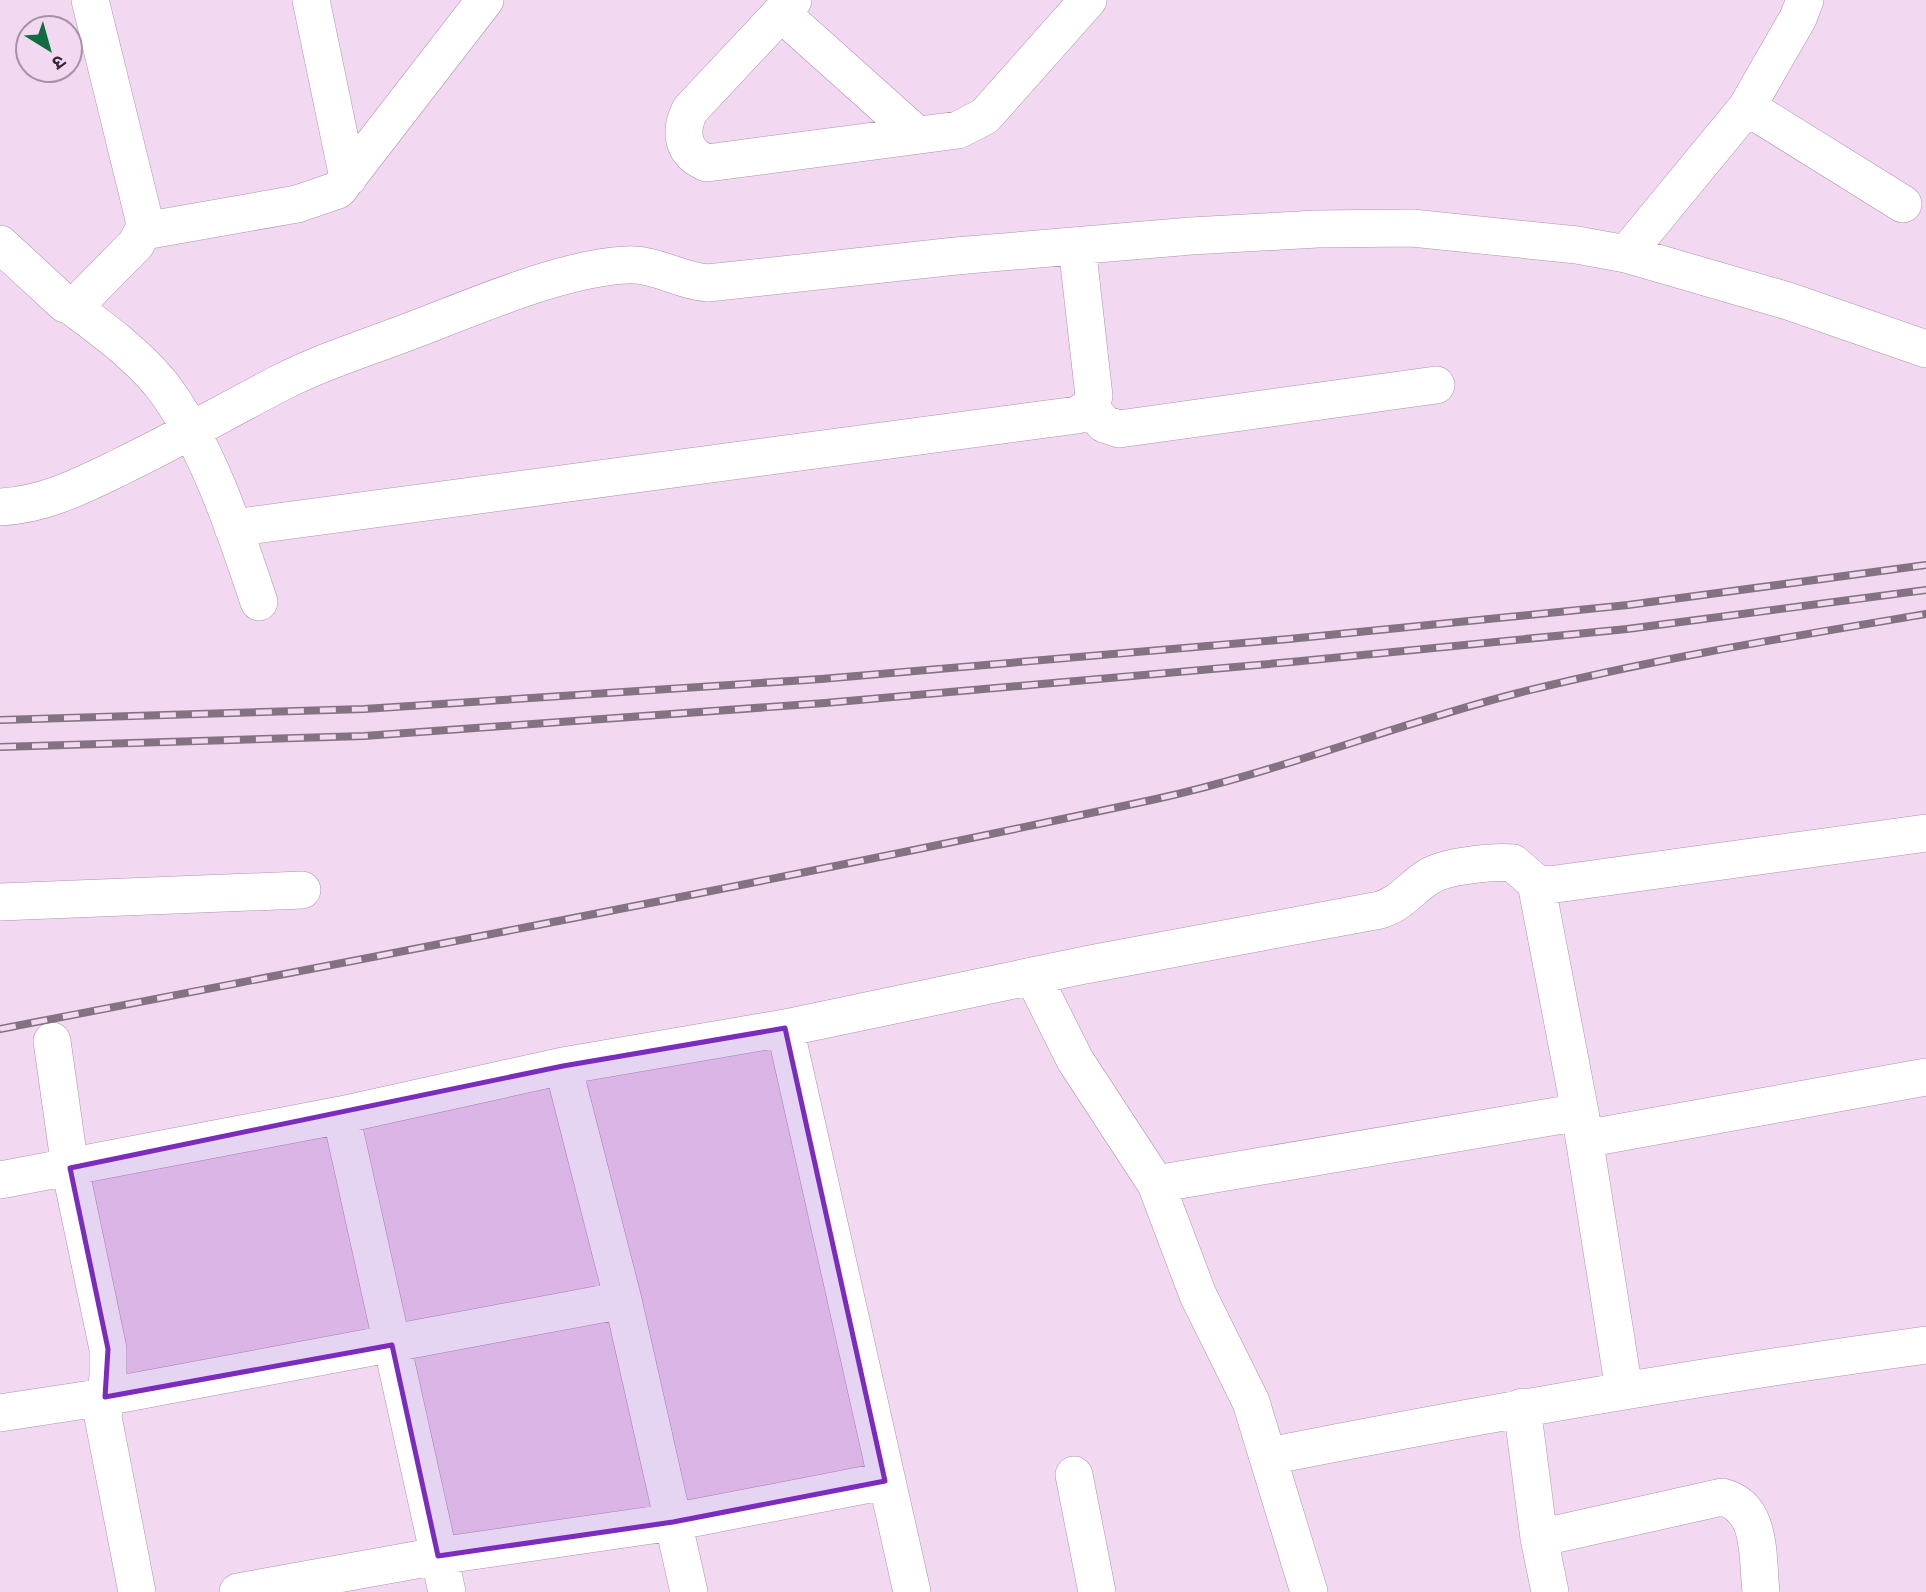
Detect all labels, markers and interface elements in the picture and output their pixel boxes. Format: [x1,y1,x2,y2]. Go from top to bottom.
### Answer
north arrow [14,14,84,84]
text: उ [46,48,73,78]

